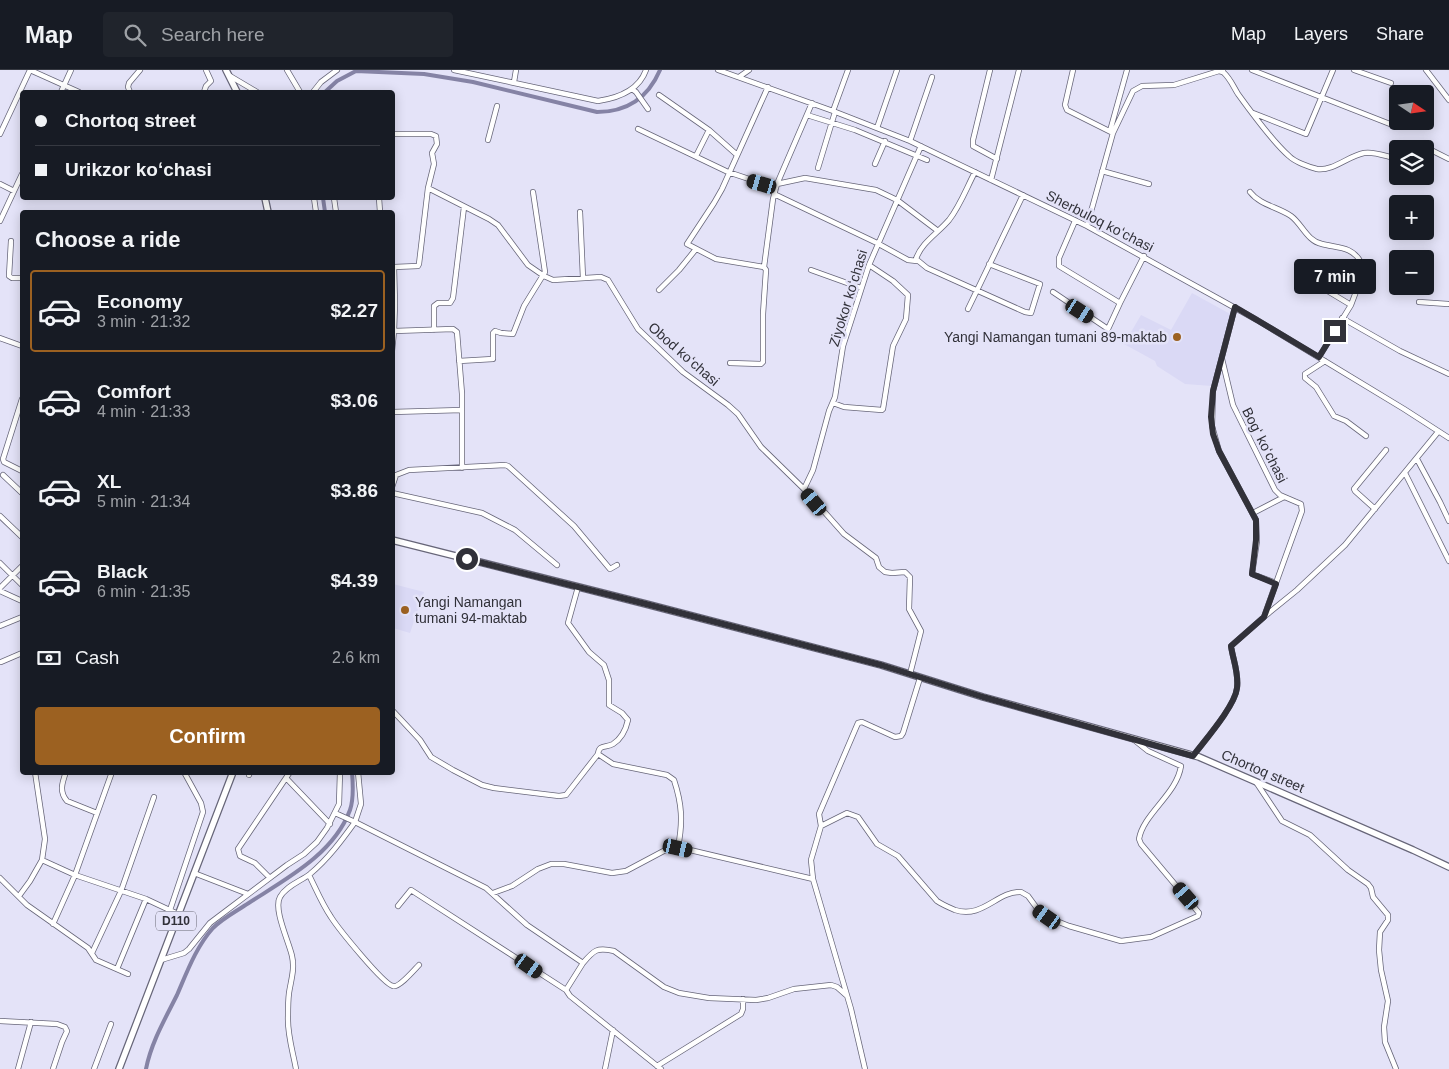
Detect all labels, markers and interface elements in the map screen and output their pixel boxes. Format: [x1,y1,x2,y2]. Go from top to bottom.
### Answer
search box [103,12,453,57]
text: Map [25,21,73,48]
icon: search [121,21,149,49]
text: Search here [161,24,265,45]
text: Map [1231,24,1266,44]
text: Layers [1294,24,1348,44]
text: Share [1376,24,1424,44]
north arrow [1389,85,1434,130]
map controls [1389,85,1434,295]
text: Chortoq street [65,110,196,131]
button: layers [1389,140,1434,185]
text: Urikzor koʻchasi [65,159,212,180]
car [745,173,778,195]
street label: Sherbuloq koʻchasi [1044,187,1156,255]
button: + [1389,195,1434,240]
text: Choose a ride [35,227,180,252]
street label: Ziyokor koʻchasi [826,248,870,348]
button: − [1389,250,1434,295]
callout: 7 min [1294,258,1376,294]
text: 7 min [1314,268,1356,285]
icon: car [37,289,82,334]
text: Economy [97,291,183,312]
car [1063,297,1096,325]
text: $2.27 [330,300,378,321]
text: 3 min · 21:32 [97,313,190,330]
street label: Obod koʻchasi [645,319,723,389]
route end [1324,320,1346,342]
place label: Yangi Namangan tumani 89-maktab [944,329,1167,345]
marker: Yangi Namangan tumani 89-maktab [1171,331,1183,343]
icon: car [37,379,82,424]
text: Comfort [97,381,171,402]
text: $3.06 [330,390,378,411]
text: 4 min · 21:33 [97,403,190,420]
street label: Bogʻ koʻchasi [1239,405,1291,485]
icon: car [37,469,82,514]
text: XL [97,471,121,492]
text: $3.86 [330,480,378,501]
car [798,486,829,518]
text: 5 min · 21:34 [97,493,190,510]
route start [456,548,478,570]
icon: car [37,559,82,604]
text: Black [97,561,148,582]
text: $4.39 [330,570,378,591]
text: 6 min · 21:35 [97,583,190,600]
place label: Yangi Namangan tumani 94-maktab [415,594,527,626]
marker: Yangi Namangan tumani 94-maktab [399,604,411,616]
icon: cash [35,644,63,672]
text: Cash [75,647,119,668]
text: 2.6 km [332,649,380,666]
button: Confirm [35,707,380,765]
street label: Chortoq street [1219,746,1307,796]
car [661,837,694,859]
car [1170,880,1201,912]
car [1030,902,1063,932]
road number: D110 [156,911,196,930]
car [512,951,545,981]

